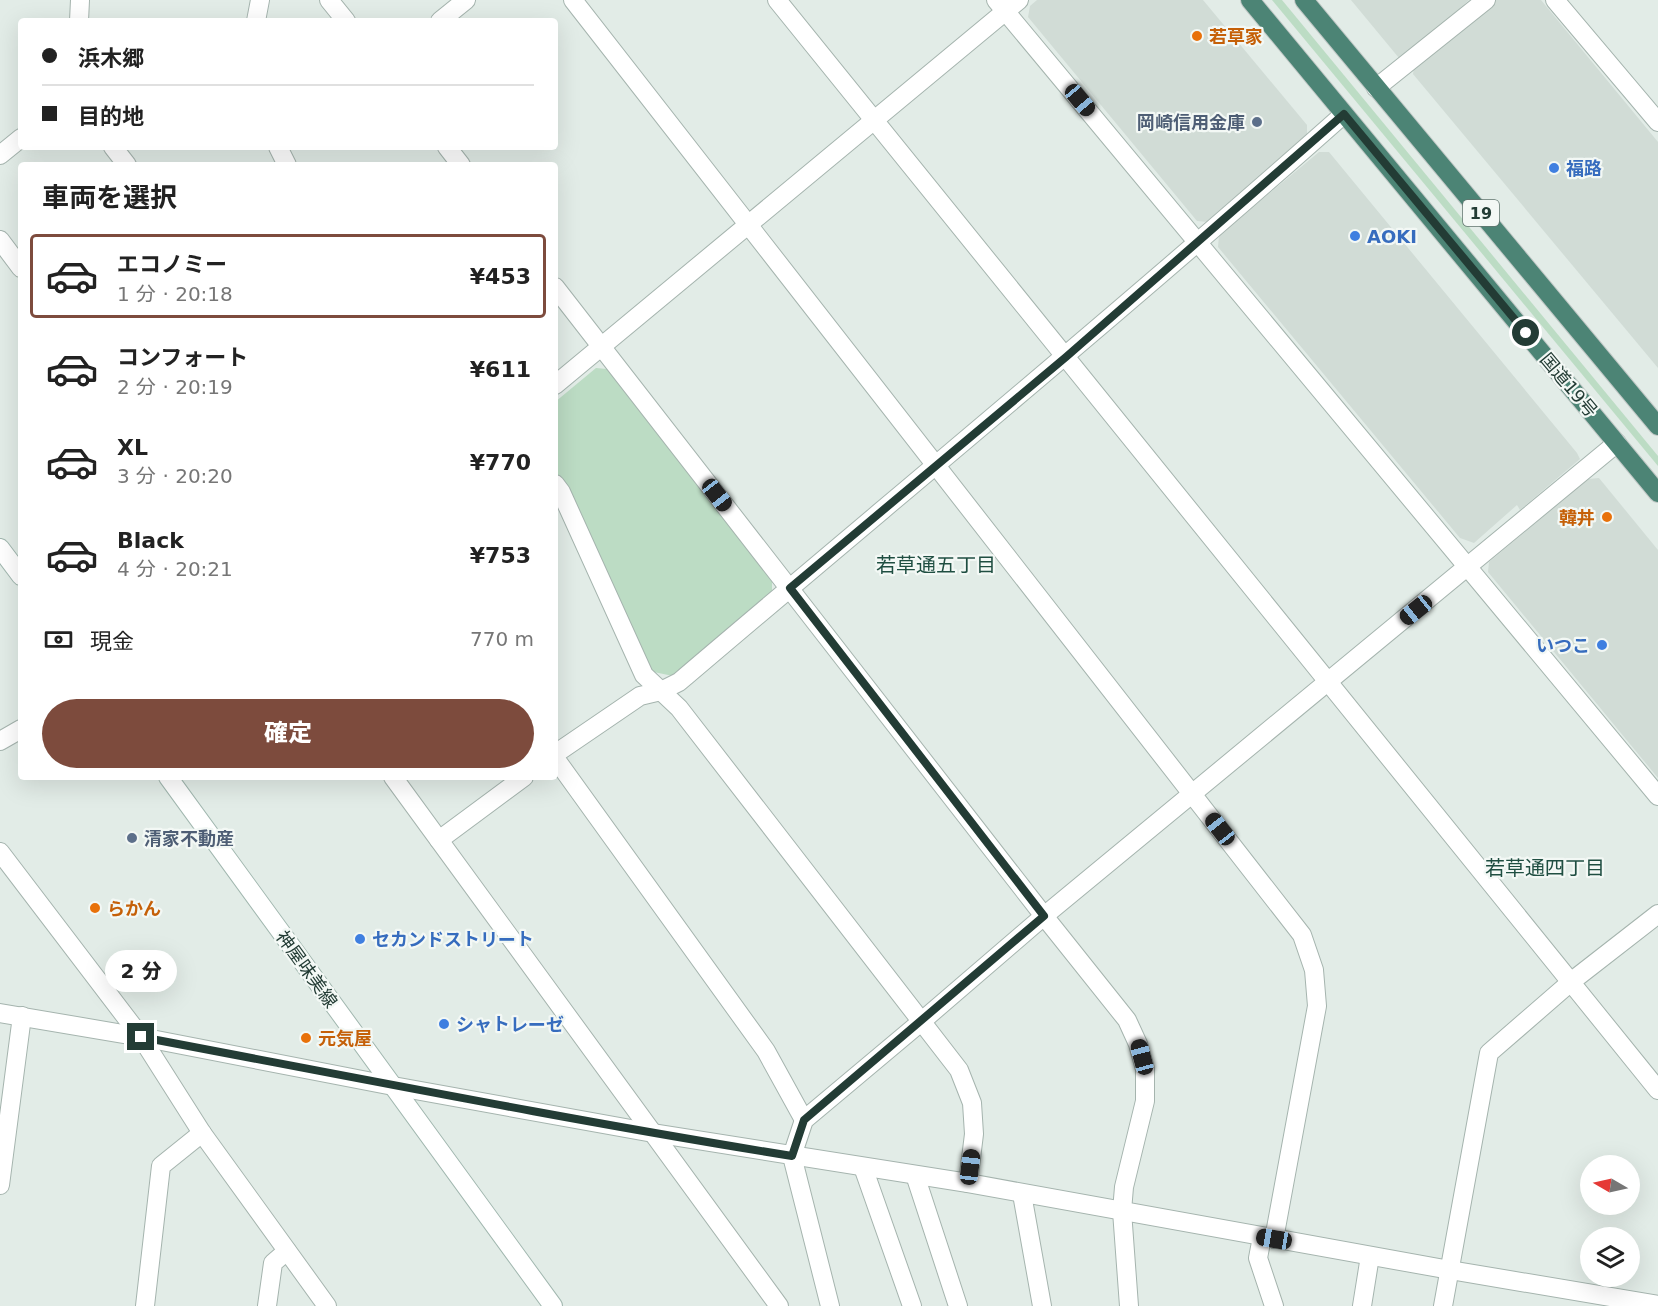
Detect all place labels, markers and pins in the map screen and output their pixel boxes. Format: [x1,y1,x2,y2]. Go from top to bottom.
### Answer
place label: 若草家 [1209,26,1263,47]
marker: 若草家 [1190,29,1204,43]
place label: 岡崎信用金庫 [1137,112,1245,133]
marker: 岡崎信用金庫 [1250,115,1264,129]
place label: 福路 [1566,158,1602,179]
marker: 福路 [1547,161,1561,175]
place label: AOKI [1367,226,1417,247]
marker: AOKI [1348,229,1362,243]
place label: 韓丼 [1559,507,1595,528]
marker: 韓丼 [1600,510,1614,524]
place label: いつこ [1536,635,1590,656]
marker: いつこ [1595,638,1609,652]
place label: 清家不動産 [144,828,234,849]
marker: 清家不動産 [125,831,139,845]
place label: らかん [107,898,161,919]
marker: らかん [88,901,102,915]
place label: セカンドストリート [372,929,534,950]
marker: セカンドストリート [353,932,367,946]
place label: シャトレーゼ [456,1014,564,1035]
marker: シャトレーゼ [437,1017,451,1031]
place label: 元気屋 [318,1028,372,1049]
marker: 元気屋 [299,1031,313,1045]

